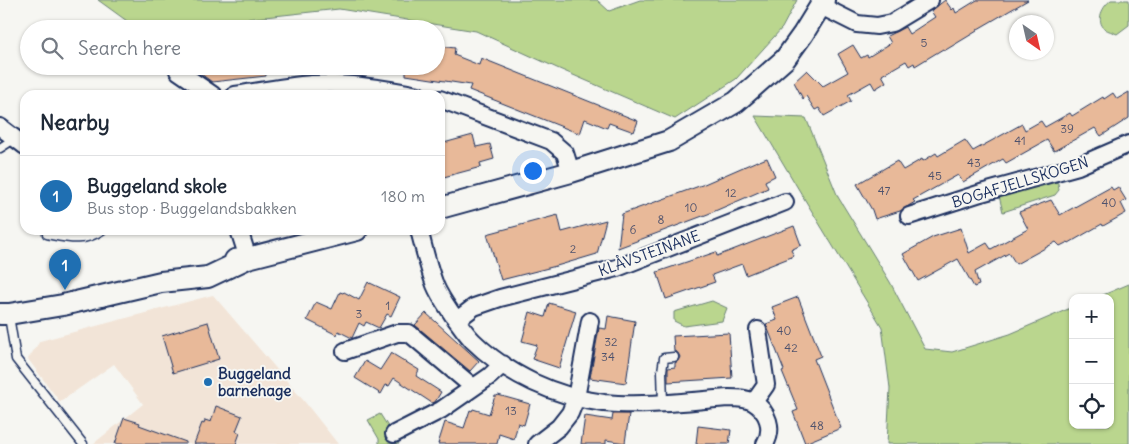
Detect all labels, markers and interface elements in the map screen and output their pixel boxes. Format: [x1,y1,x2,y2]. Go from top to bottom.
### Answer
north arrow [1009,15,1054,60]
search box [20,20,445,75]
icon: search [38,34,66,62]
house number: 5 [921,35,928,50]
text: Search here [78,36,181,60]
text: Nearby [40,109,110,136]
house number: 39 [1060,121,1074,136]
house number: 41 [1014,133,1026,148]
street label: BOGAFJELLSKOGEN [949,152,1091,212]
house number: 43 [967,155,981,170]
your location [520,158,546,184]
house number: 45 [928,168,942,183]
text: Buggeland skole [87,174,227,198]
house number: 47 [878,183,890,198]
house number: 12 [725,185,737,200]
text: 1 [53,186,59,206]
text: 180 m [381,186,425,206]
house number: 40 [1102,195,1117,210]
text: Bus stop · Buggelandsbakken [87,198,297,218]
house number: 10 [685,200,697,215]
house number: 8 [658,212,665,227]
house number: 6 [630,222,637,237]
street label: KLÅVSTEINANE [595,225,703,280]
house number: 2 [570,241,577,256]
pin: 1 [49,249,81,290]
map controls [1069,294,1114,429]
button: + [1069,294,1114,339]
house number: 1 [386,298,390,313]
house number: 3 [356,306,363,321]
house number: 40 [777,323,792,338]
house number: 32 [604,334,618,349]
button: − [1069,339,1114,384]
house number: 42 [784,340,798,355]
house number: 34 [601,349,615,364]
place label: Buggeland barnehage [218,364,291,401]
marker: Buggeland barnehage [202,376,214,388]
button: locate [1069,384,1114,429]
house number: 13 [505,403,517,418]
house number: 48 [810,418,824,433]

